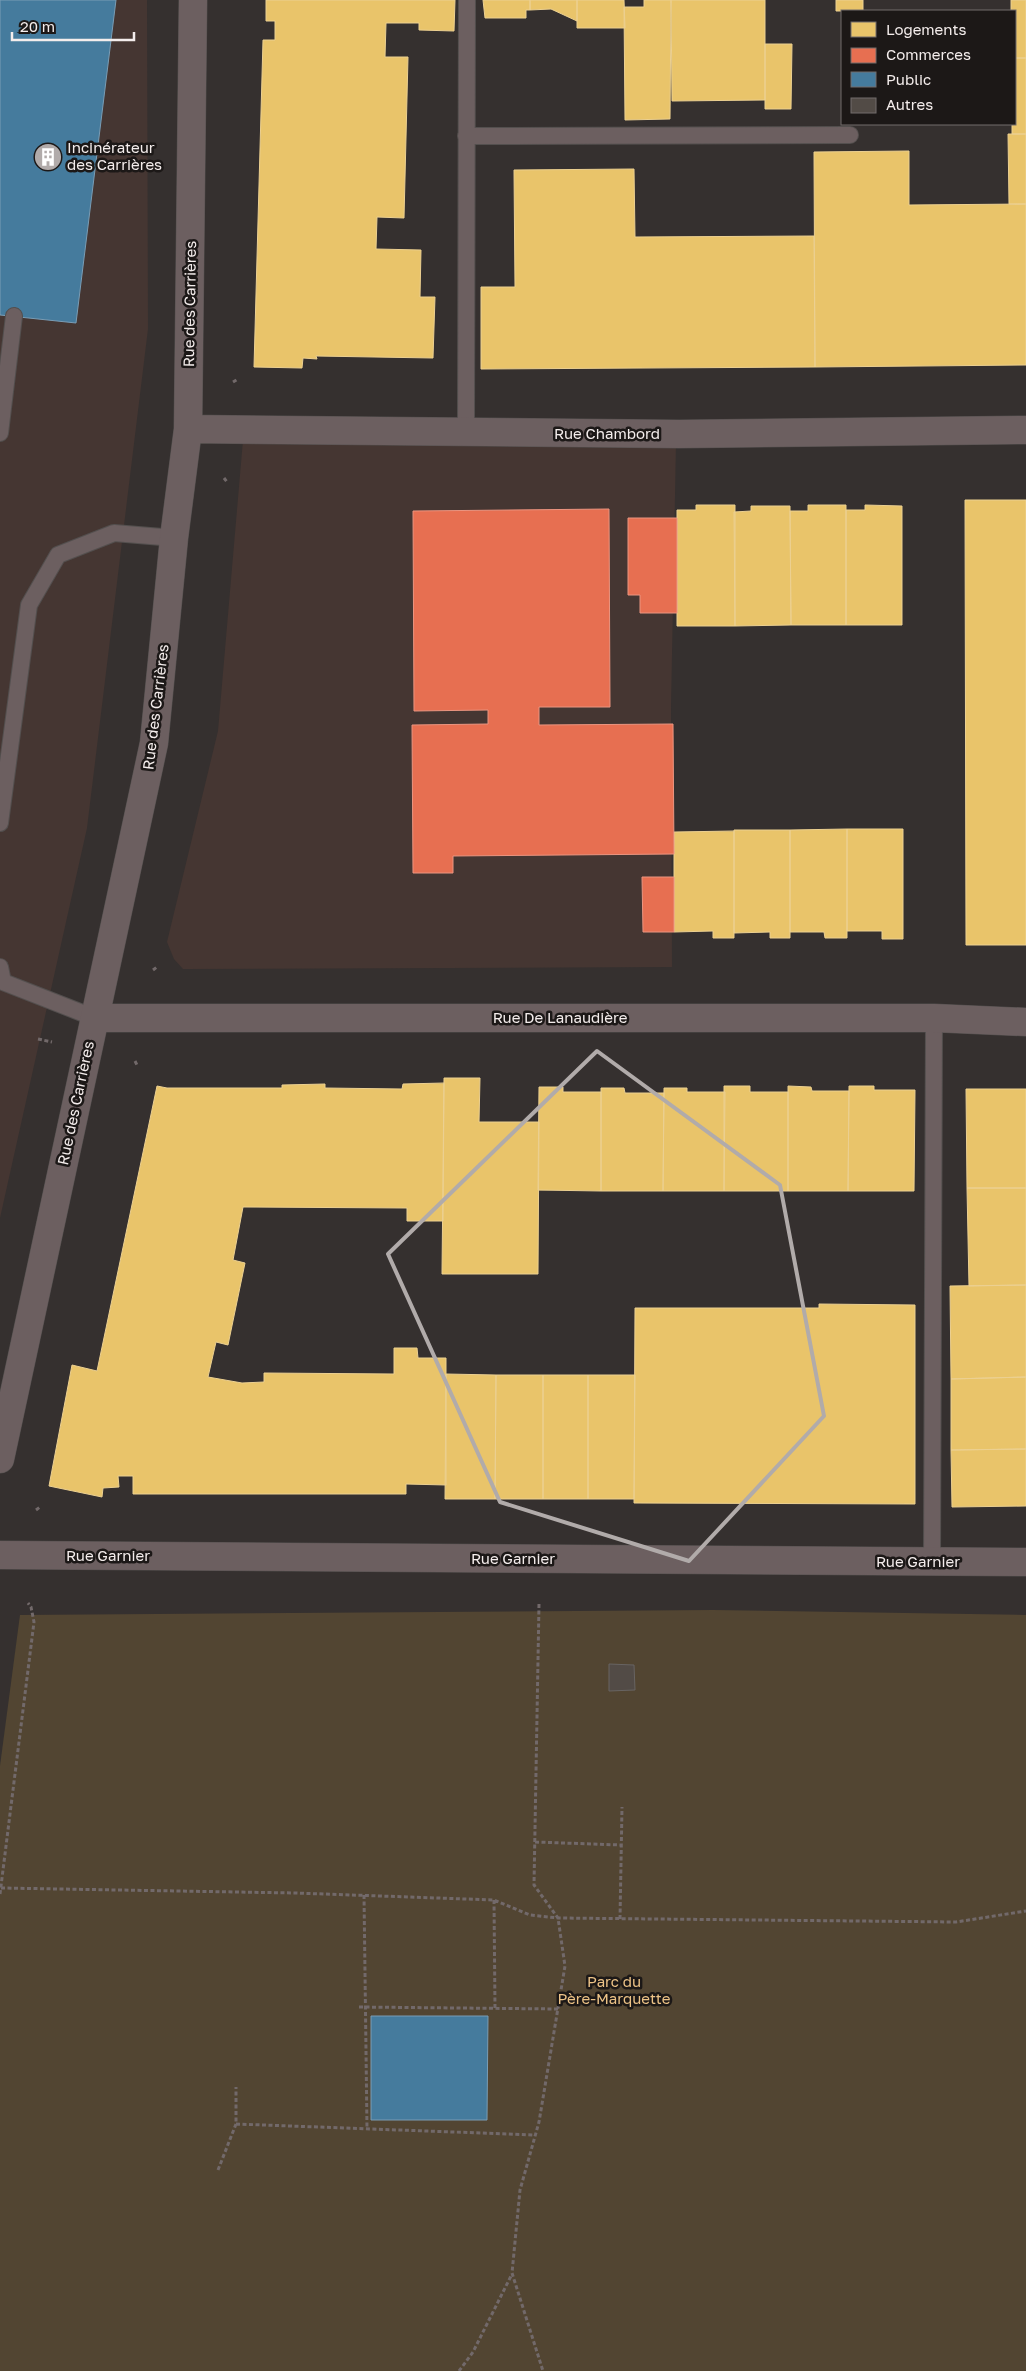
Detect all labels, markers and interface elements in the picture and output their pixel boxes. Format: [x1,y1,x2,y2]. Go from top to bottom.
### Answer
scale bar [12,10,135,42]
legend [841,10,1016,125]
text: 20 m [20,17,55,35]
text: Logements [886,20,966,38]
text: Commerces [886,45,971,63]
text: Public [886,70,931,88]
text: Autres [886,95,933,113]
place label: Incinérateur des Carrières [67,138,162,173]
building icon: Incinérateur des Carrières [33,142,63,172]
street label: Rue des Carrières [179,241,199,367]
street label: Rue Chambord [554,424,660,442]
street label: Rue des Carrières [138,643,172,771]
street label: Rue De Lanaudière [493,1008,628,1026]
street label: Rue des Carrières [53,1039,97,1167]
street label: Rue Garnier [66,1546,150,1564]
street label: Rue Garnier [471,1549,555,1567]
street label: Rue Garnier [876,1552,960,1570]
park label: Parc du Père-Marquette [557,1972,671,2007]

